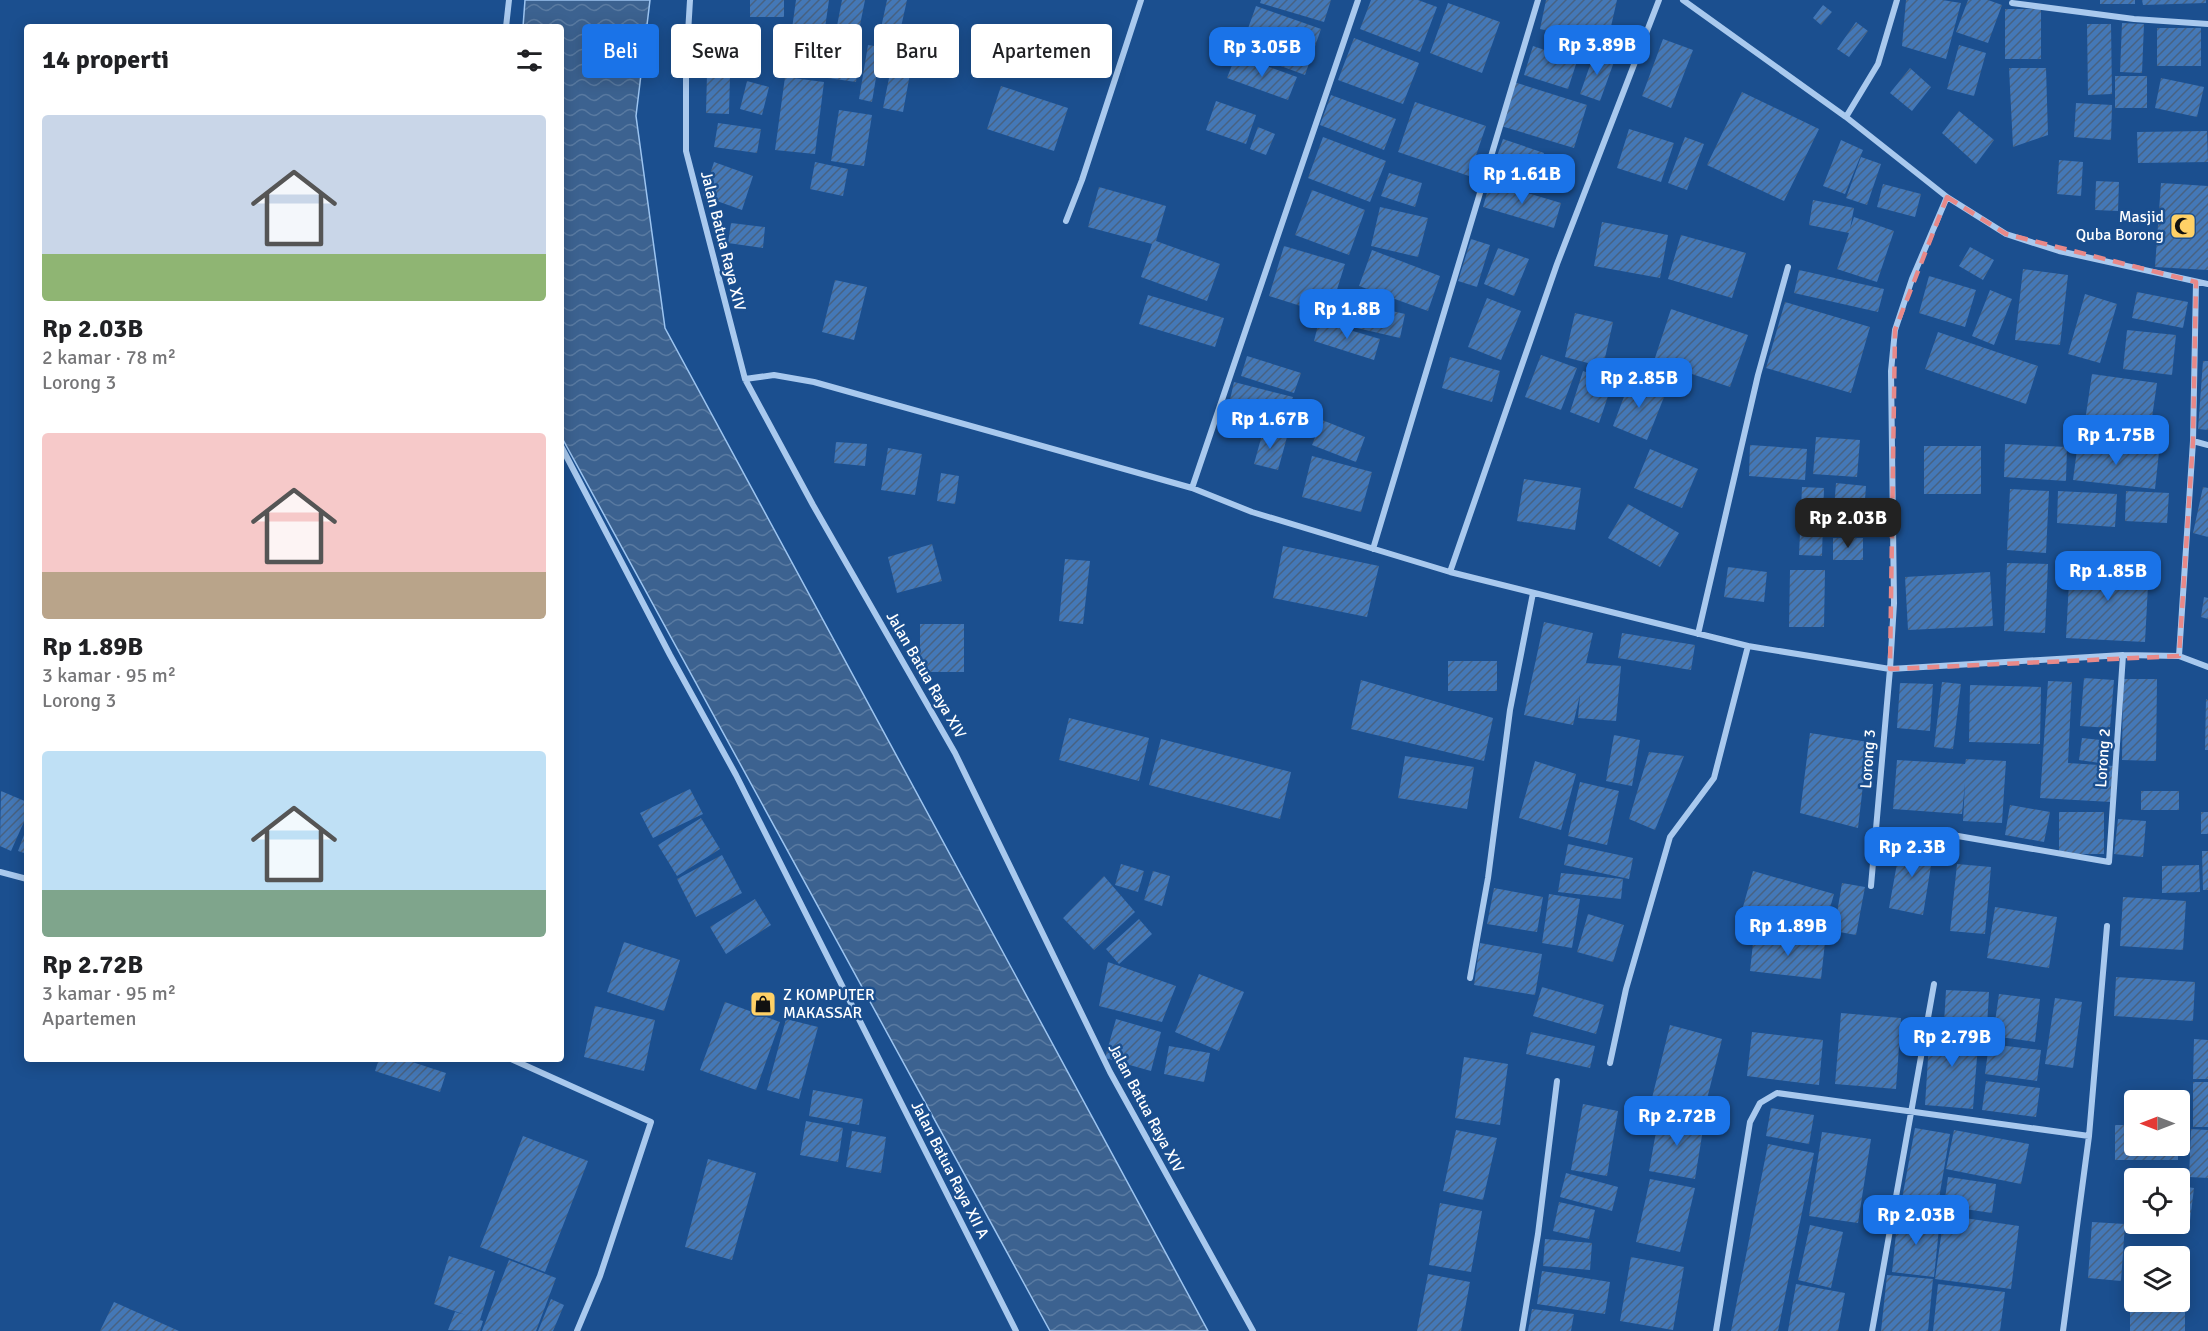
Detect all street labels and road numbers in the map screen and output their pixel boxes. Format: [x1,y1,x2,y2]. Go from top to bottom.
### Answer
street label: Jalan Batua Raya XIV [696,169,750,313]
street label: Jalan Batua Raya XIV [882,608,970,742]
street label: Lorong 2 [2091,728,2115,788]
street label: Lorong 3 [1856,729,1880,789]
street label: Jalan Batua Raya XIV [1104,1040,1188,1176]
street label: Jalan Batua Raya XII A [907,1098,994,1242]

